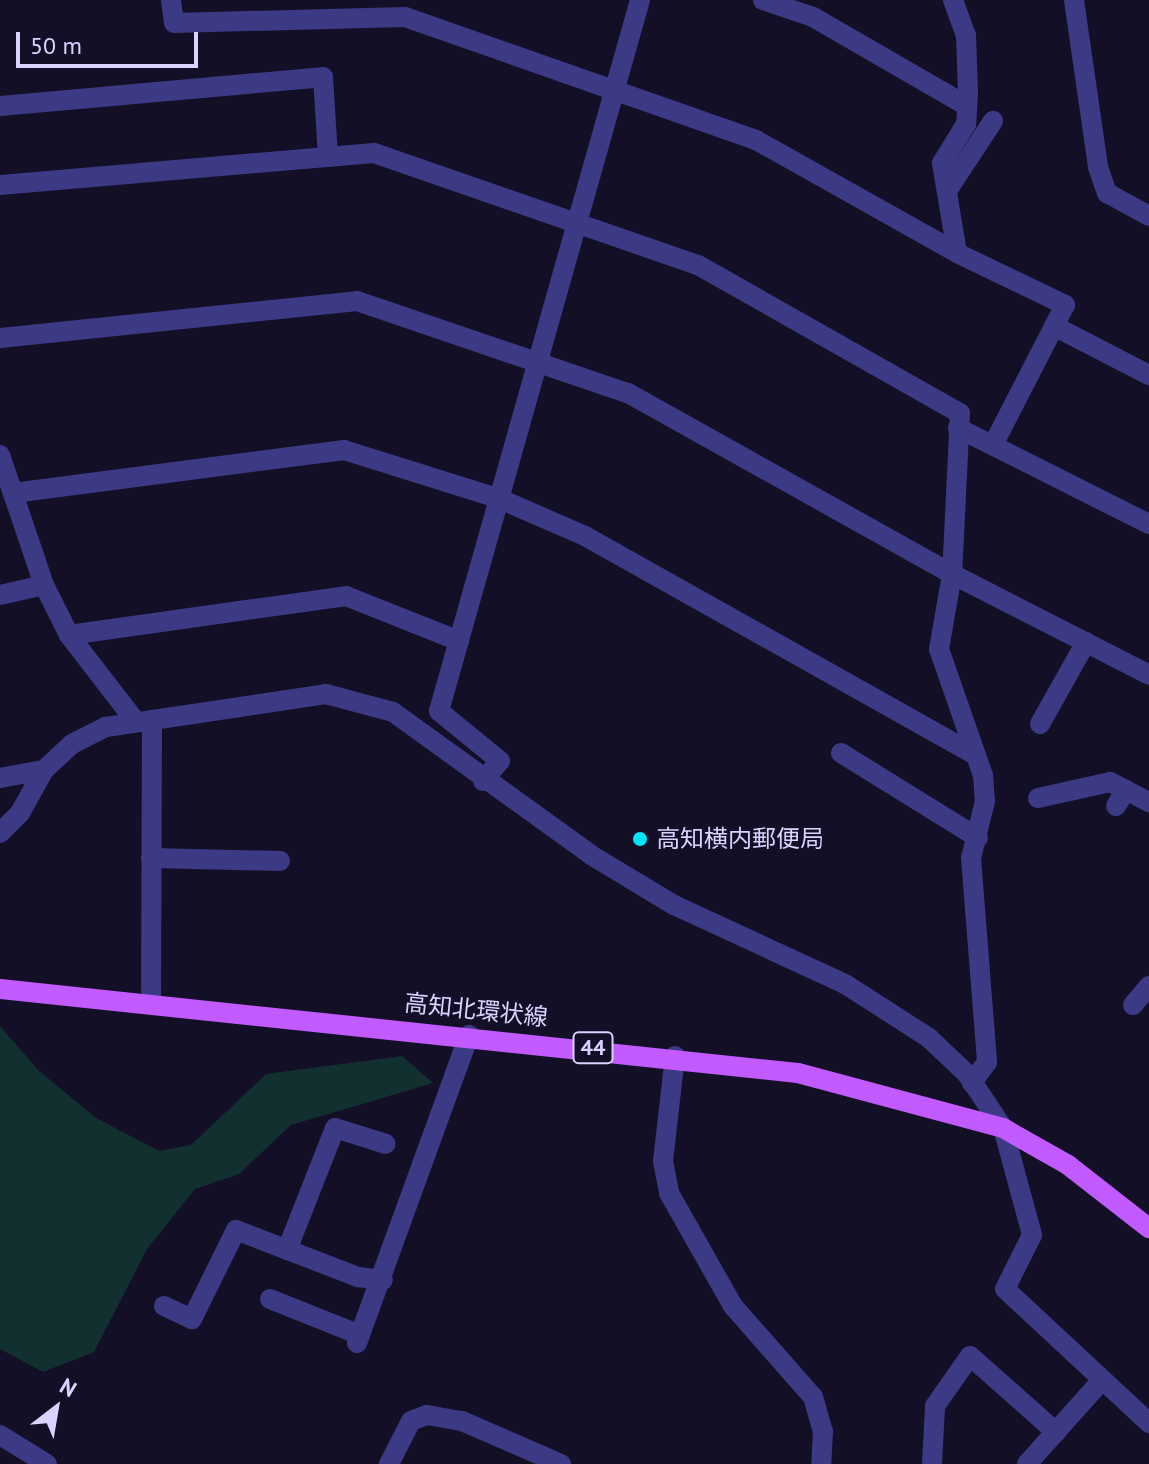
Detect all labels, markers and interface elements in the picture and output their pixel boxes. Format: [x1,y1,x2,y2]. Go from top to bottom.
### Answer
scale bar [20,16,202,66]
text: 50 m [30,30,82,61]
place label: 高知横内郵便局 [656,825,824,853]
marker: 高知横内郵便局 [631,830,649,848]
street label: 高知北環状線 [403,988,549,1032]
road number: 44 [571,1030,615,1066]
north arrow [16,1368,96,1448]
text: N [55,1372,82,1403]

